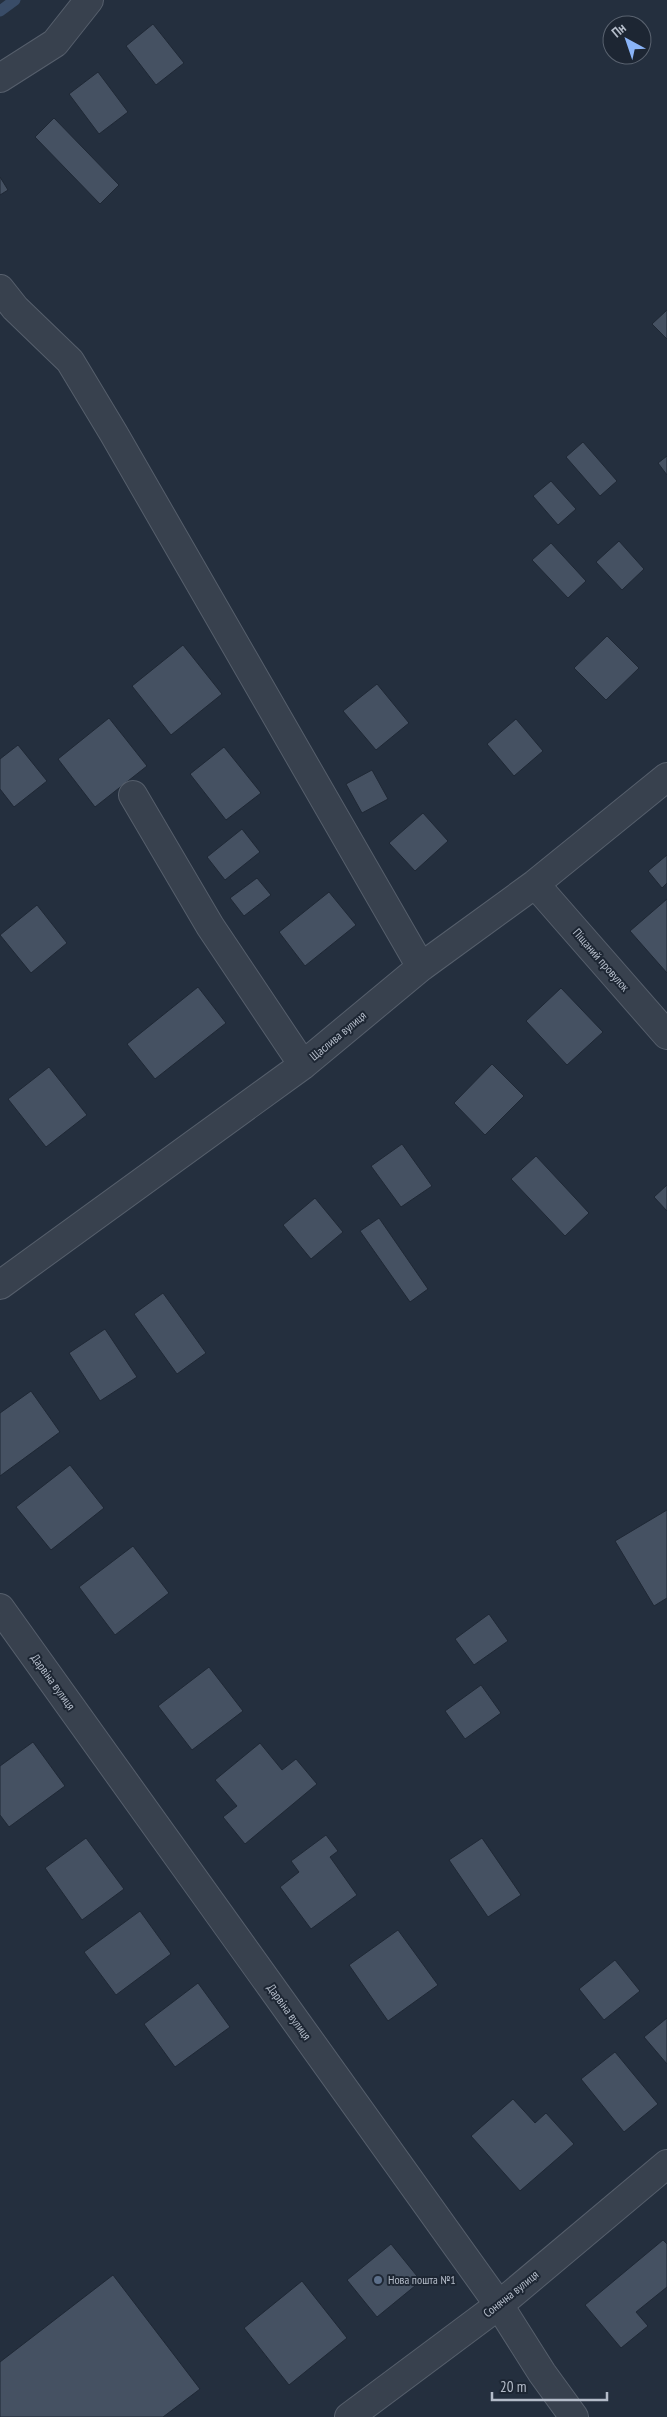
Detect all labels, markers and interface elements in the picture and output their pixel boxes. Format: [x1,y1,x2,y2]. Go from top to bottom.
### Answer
north arrow [602,15,652,65]
text: Пн [608,19,630,41]
street label: Піщаний провулок [570,925,633,995]
street label: Щаслива вулиця [306,1007,369,1064]
street label: Дарвіна вулиця [28,1651,79,1713]
street label: Дарвіна вулиця [264,1981,315,2043]
street label: Сонячна вулиця [480,2267,542,2320]
place label: Нова пошта №1 [388,2272,456,2287]
marker: Нова пошта №1 [372,2274,384,2286]
scale bar [492,2370,607,2402]
text: 20 m [500,2377,526,2396]

